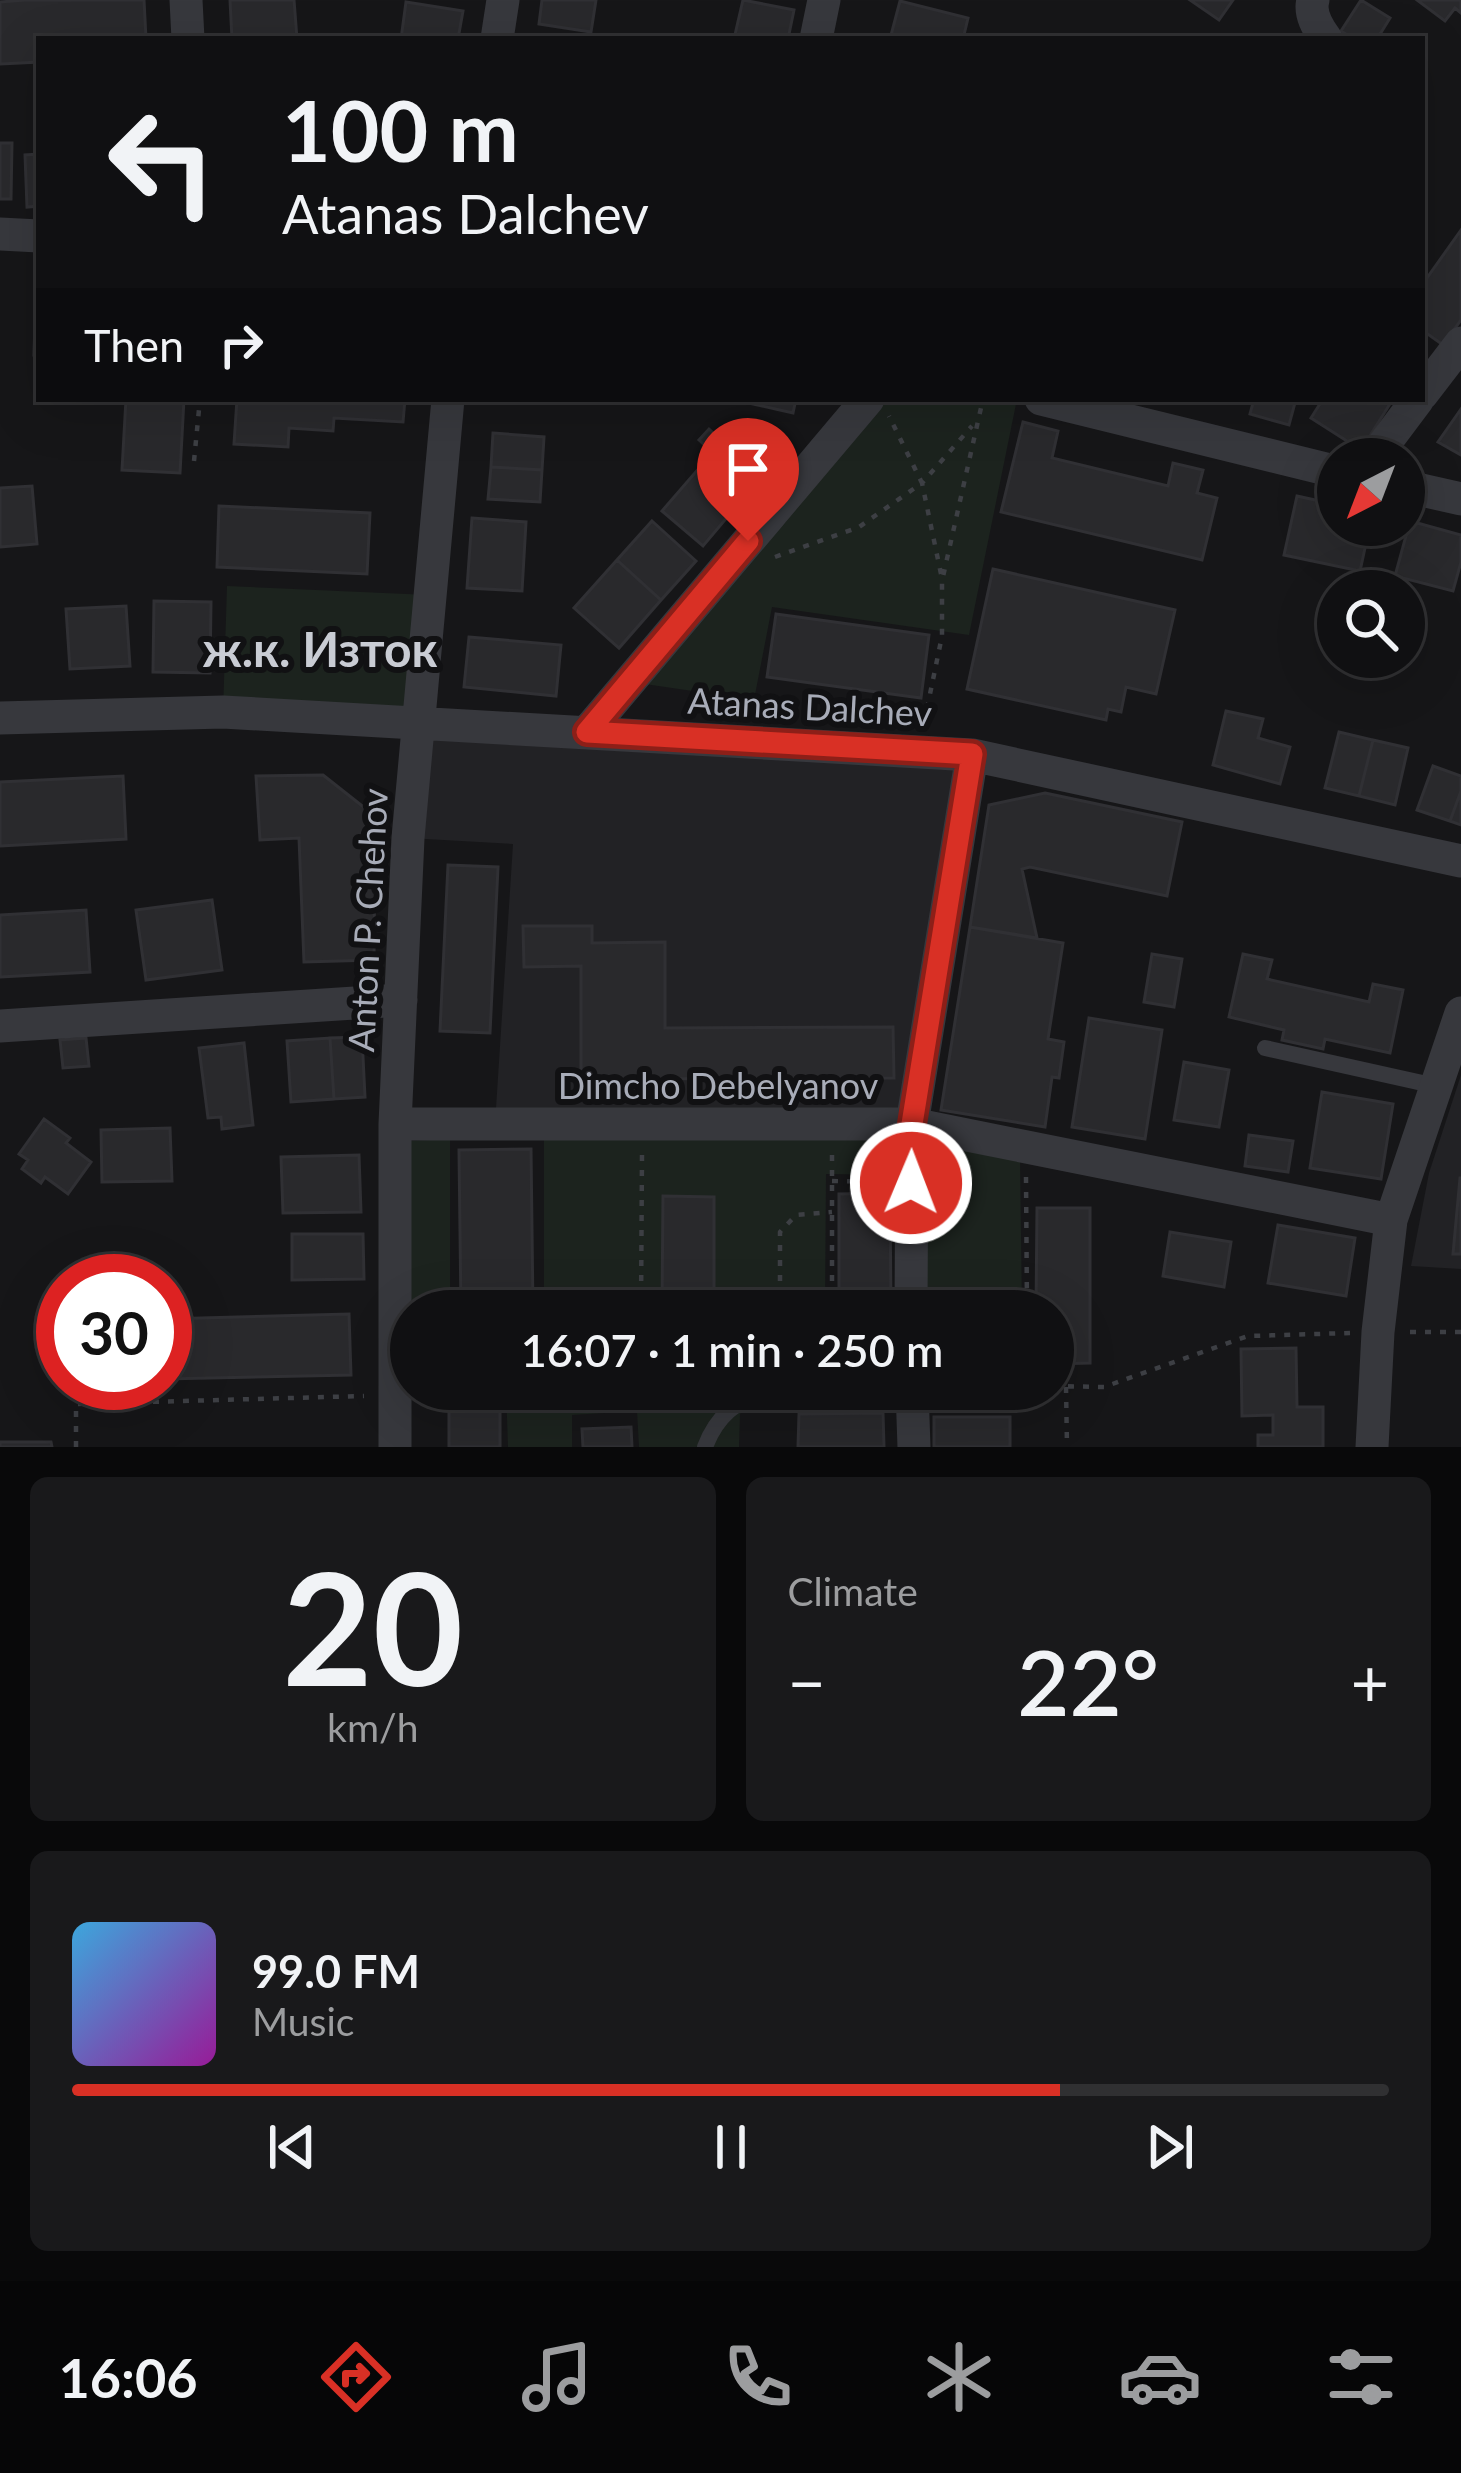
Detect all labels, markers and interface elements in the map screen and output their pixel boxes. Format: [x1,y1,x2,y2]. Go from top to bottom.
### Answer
text: 100 m [282,79,519,180]
icon: left [84,84,240,240]
text: Atanas Dalchev [282,181,649,246]
icon: right [208,312,274,378]
text: Then [84,318,184,372]
pin [697,418,799,541]
icon: arrive [715,436,781,502]
north arrow [1317,438,1425,546]
map controls [1317,438,1425,678]
button: search [1317,570,1425,678]
district label: ж.к. Изток [202,620,438,677]
street label: Atanas Dalchev [687,678,934,734]
street label: Anton P. Chehov [338,787,396,1053]
street label: Dimcho Debelyanov [558,1063,879,1107]
position arrow [848,1120,974,1246]
speed limit sign: 30 [36,1254,192,1410]
text: 16:07 · 1 min · 250 m [521,1323,943,1377]
text: 20 [282,1532,463,1719]
text: Climate [788,1568,918,1614]
text: 22° [1017,1627,1159,1735]
text: − [788,1642,826,1721]
text: + [1351,1642,1389,1721]
text: km/h [327,1704,418,1750]
text: 99.0 FM [252,1944,420,1998]
text: Music [252,1998,354,2044]
icon: previous [259,2114,325,2180]
icon: pause [698,2114,764,2180]
icon: next [1137,2114,1203,2180]
icon: directions [314,2335,398,2419]
icon: music [515,2335,599,2419]
icon: phone [716,2335,800,2419]
icon: climate [917,2335,1001,2419]
icon: car [1118,2335,1202,2419]
icon: filters [1319,2335,1403,2419]
text: 16:06 [58,2345,198,2410]

